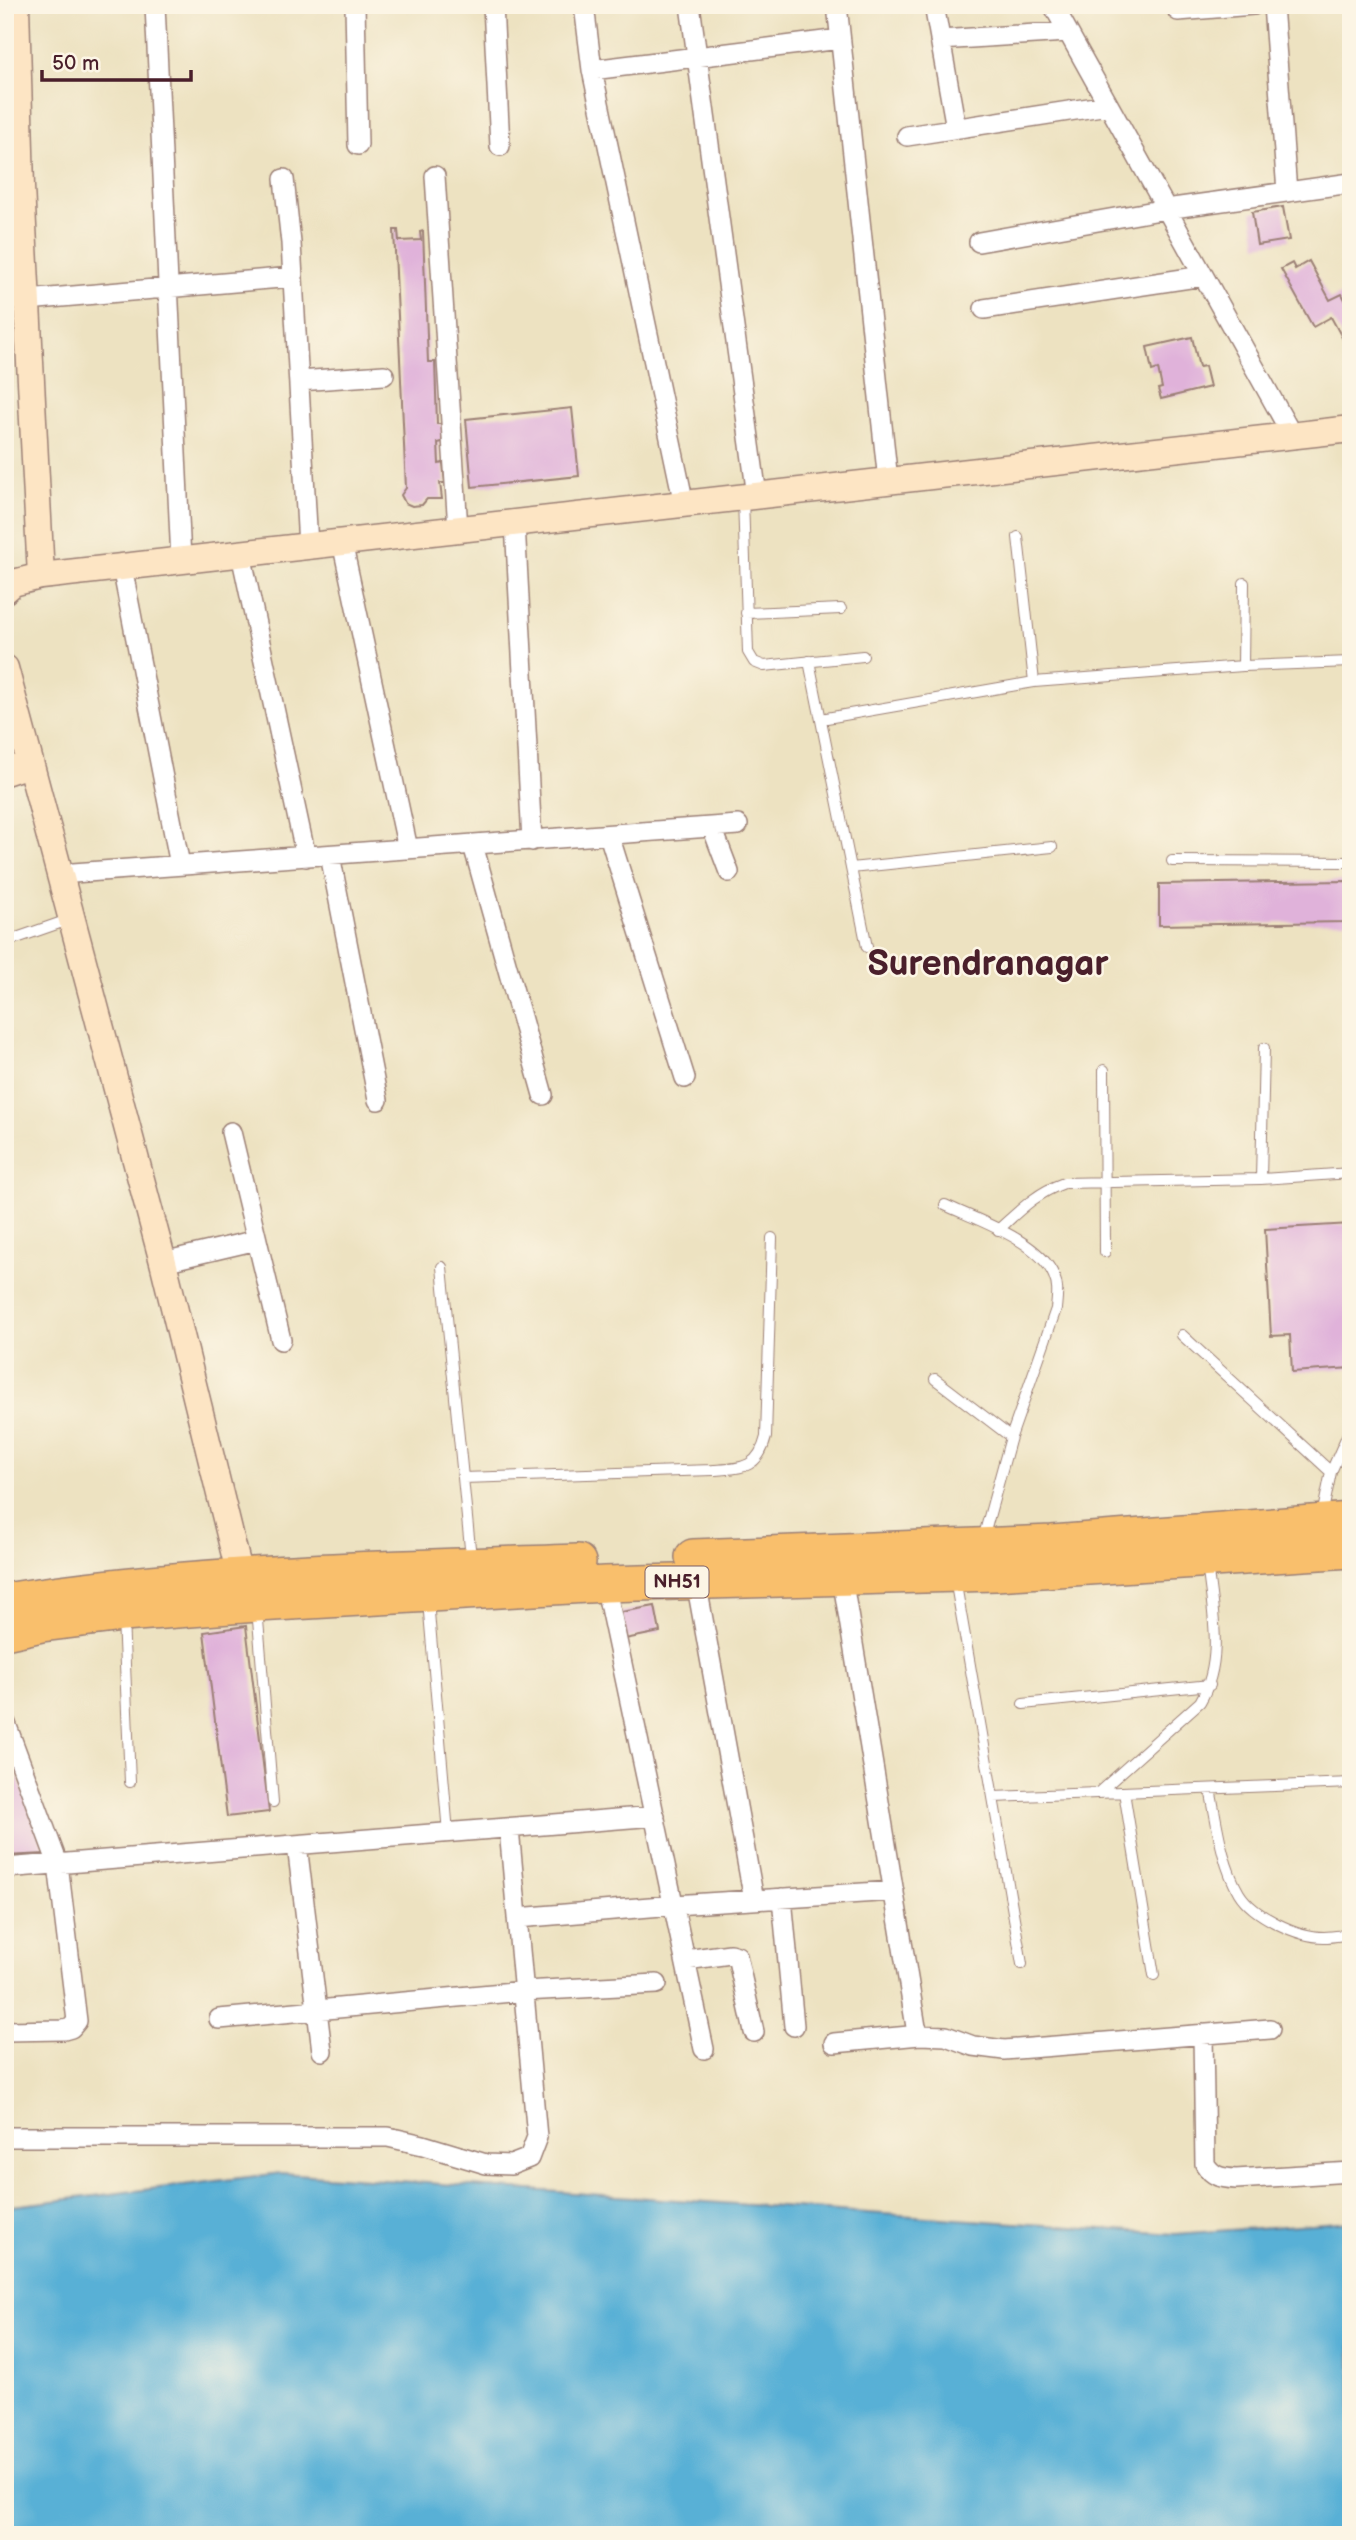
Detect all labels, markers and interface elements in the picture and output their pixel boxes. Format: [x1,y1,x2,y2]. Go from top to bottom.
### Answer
scale bar [42,38,191,82]
text: 50 m [52,51,99,76]
district label: Surendranagar [868,943,1109,986]
road number: NH51 [646,1566,708,1598]

